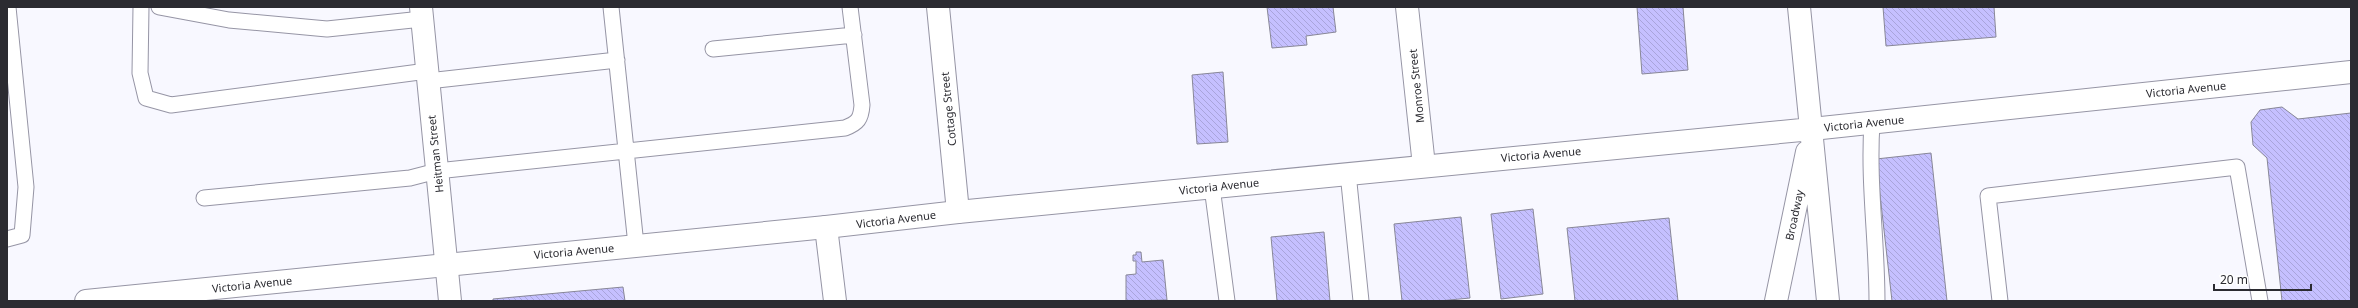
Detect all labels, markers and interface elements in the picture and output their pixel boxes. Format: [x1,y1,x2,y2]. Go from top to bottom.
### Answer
street label: Monroe Street [1405,48,1427,124]
street label: Cottage Street [937,71,959,147]
street label: Victoria Avenue [2145,77,2227,101]
street label: Victoria Avenue [1823,111,1905,135]
street label: Heitman Street [423,114,447,194]
street label: Victoria Avenue [1500,143,1582,165]
street label: Victoria Avenue [1178,174,1260,198]
street label: Broadway [1781,188,1807,242]
street label: Victoria Avenue [855,207,937,231]
street label: Victoria Avenue [533,240,615,262]
scale bar [2214,266,2311,292]
text: 20 m [2220,271,2248,288]
street label: Victoria Avenue [211,272,293,296]

